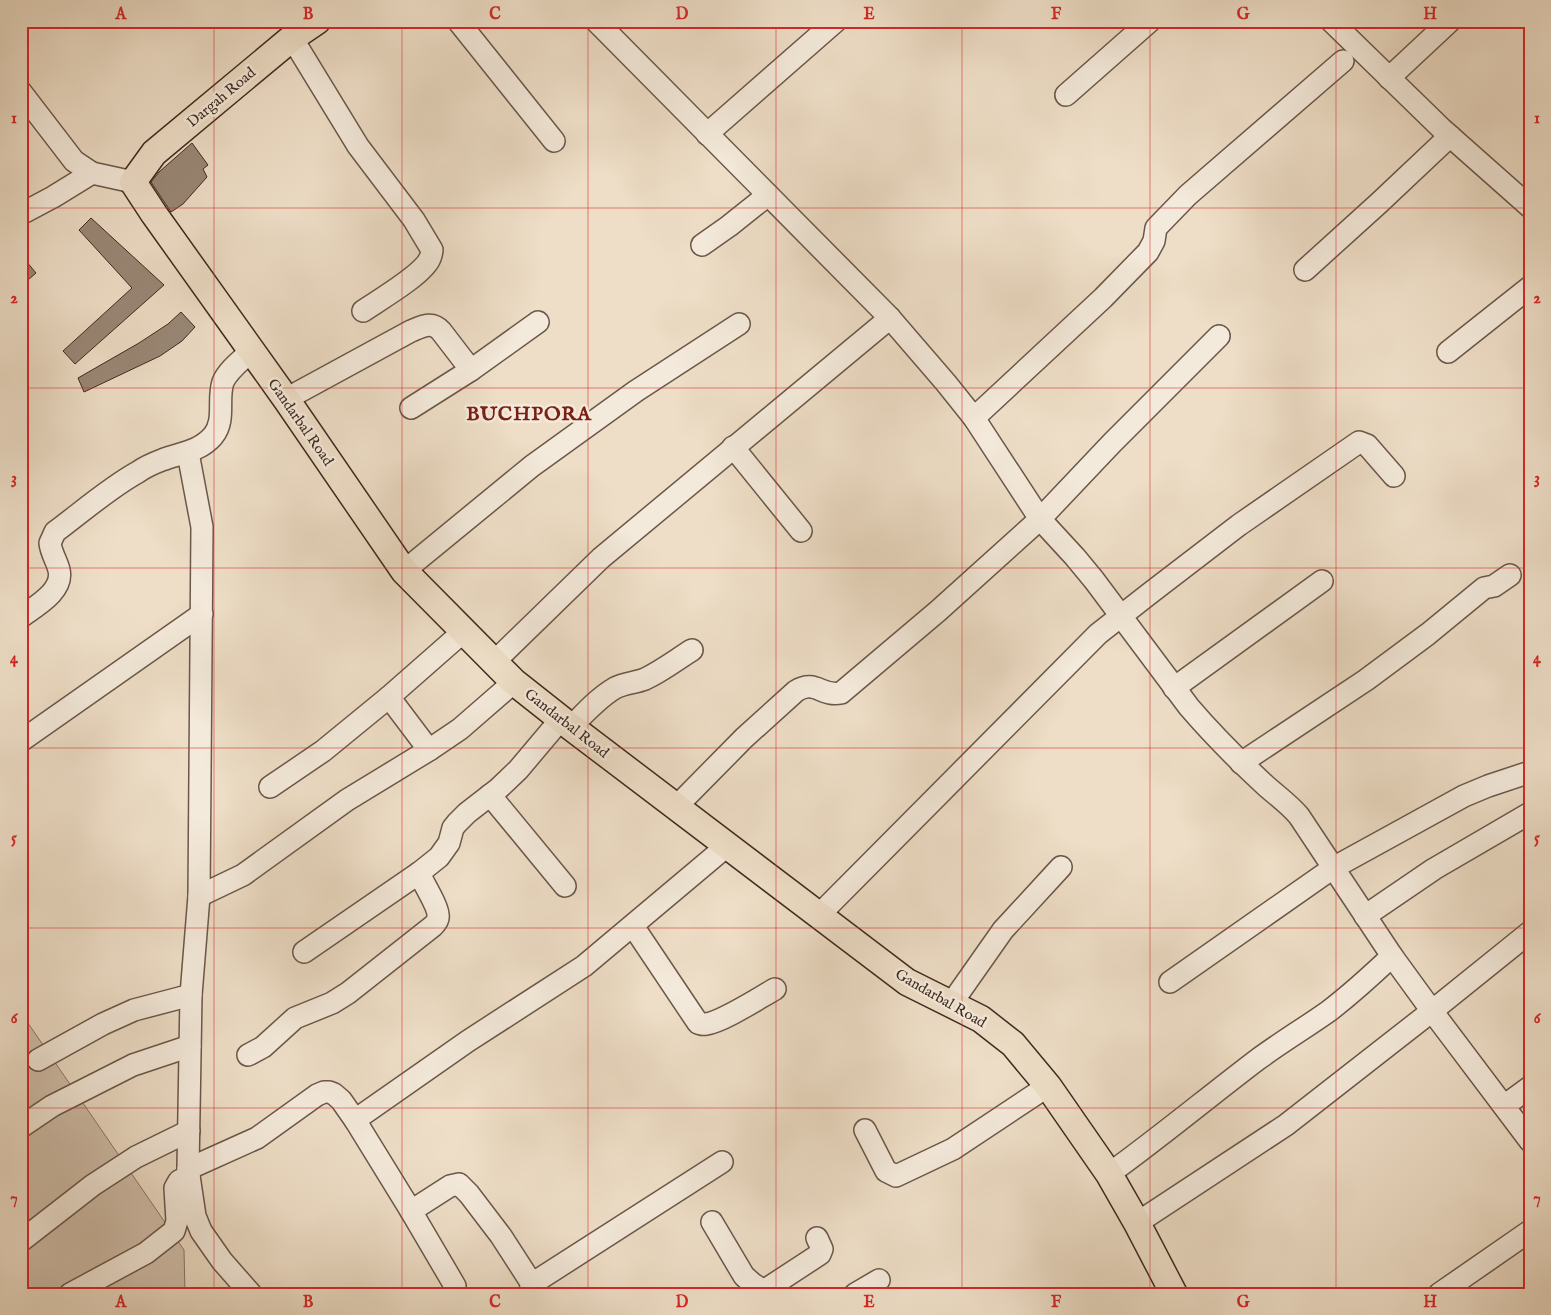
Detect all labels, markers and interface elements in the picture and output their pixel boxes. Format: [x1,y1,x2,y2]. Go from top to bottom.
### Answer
text: A [115,5,128,25]
text: B [303,5,314,25]
text: C [489,5,501,25]
text: D [676,5,689,25]
text: E [863,5,875,25]
text: F [1051,5,1062,25]
text: G [1237,5,1250,25]
text: H [1423,5,1437,25]
street label: Dargah Road [183,63,260,132]
text: 1 [11,109,17,129]
text: 1 [1534,109,1540,129]
text: 2 [10,289,18,309]
text: 2 [1533,289,1541,309]
street label: Gandarbal Road [264,375,338,470]
district label: BUCHPORA [466,402,592,427]
text: 3 [11,469,17,489]
text: 3 [1534,469,1540,489]
text: 4 [10,649,19,669]
text: 4 [1533,649,1542,669]
street label: Gandarbal Road [521,684,614,763]
text: 5 [11,829,17,849]
text: 5 [1534,829,1540,849]
street label: Gandarbal Road [892,965,991,1033]
text: 6 [11,1009,19,1029]
text: 6 [1534,1009,1542,1029]
text: 7 [10,1189,18,1209]
text: 7 [1533,1189,1541,1209]
text: A [115,1293,128,1313]
text: B [303,1293,314,1313]
text: C [489,1293,501,1313]
text: D [676,1293,689,1313]
text: E [863,1293,875,1313]
text: F [1051,1293,1062,1313]
text: G [1237,1293,1250,1313]
text: H [1423,1293,1437,1313]

